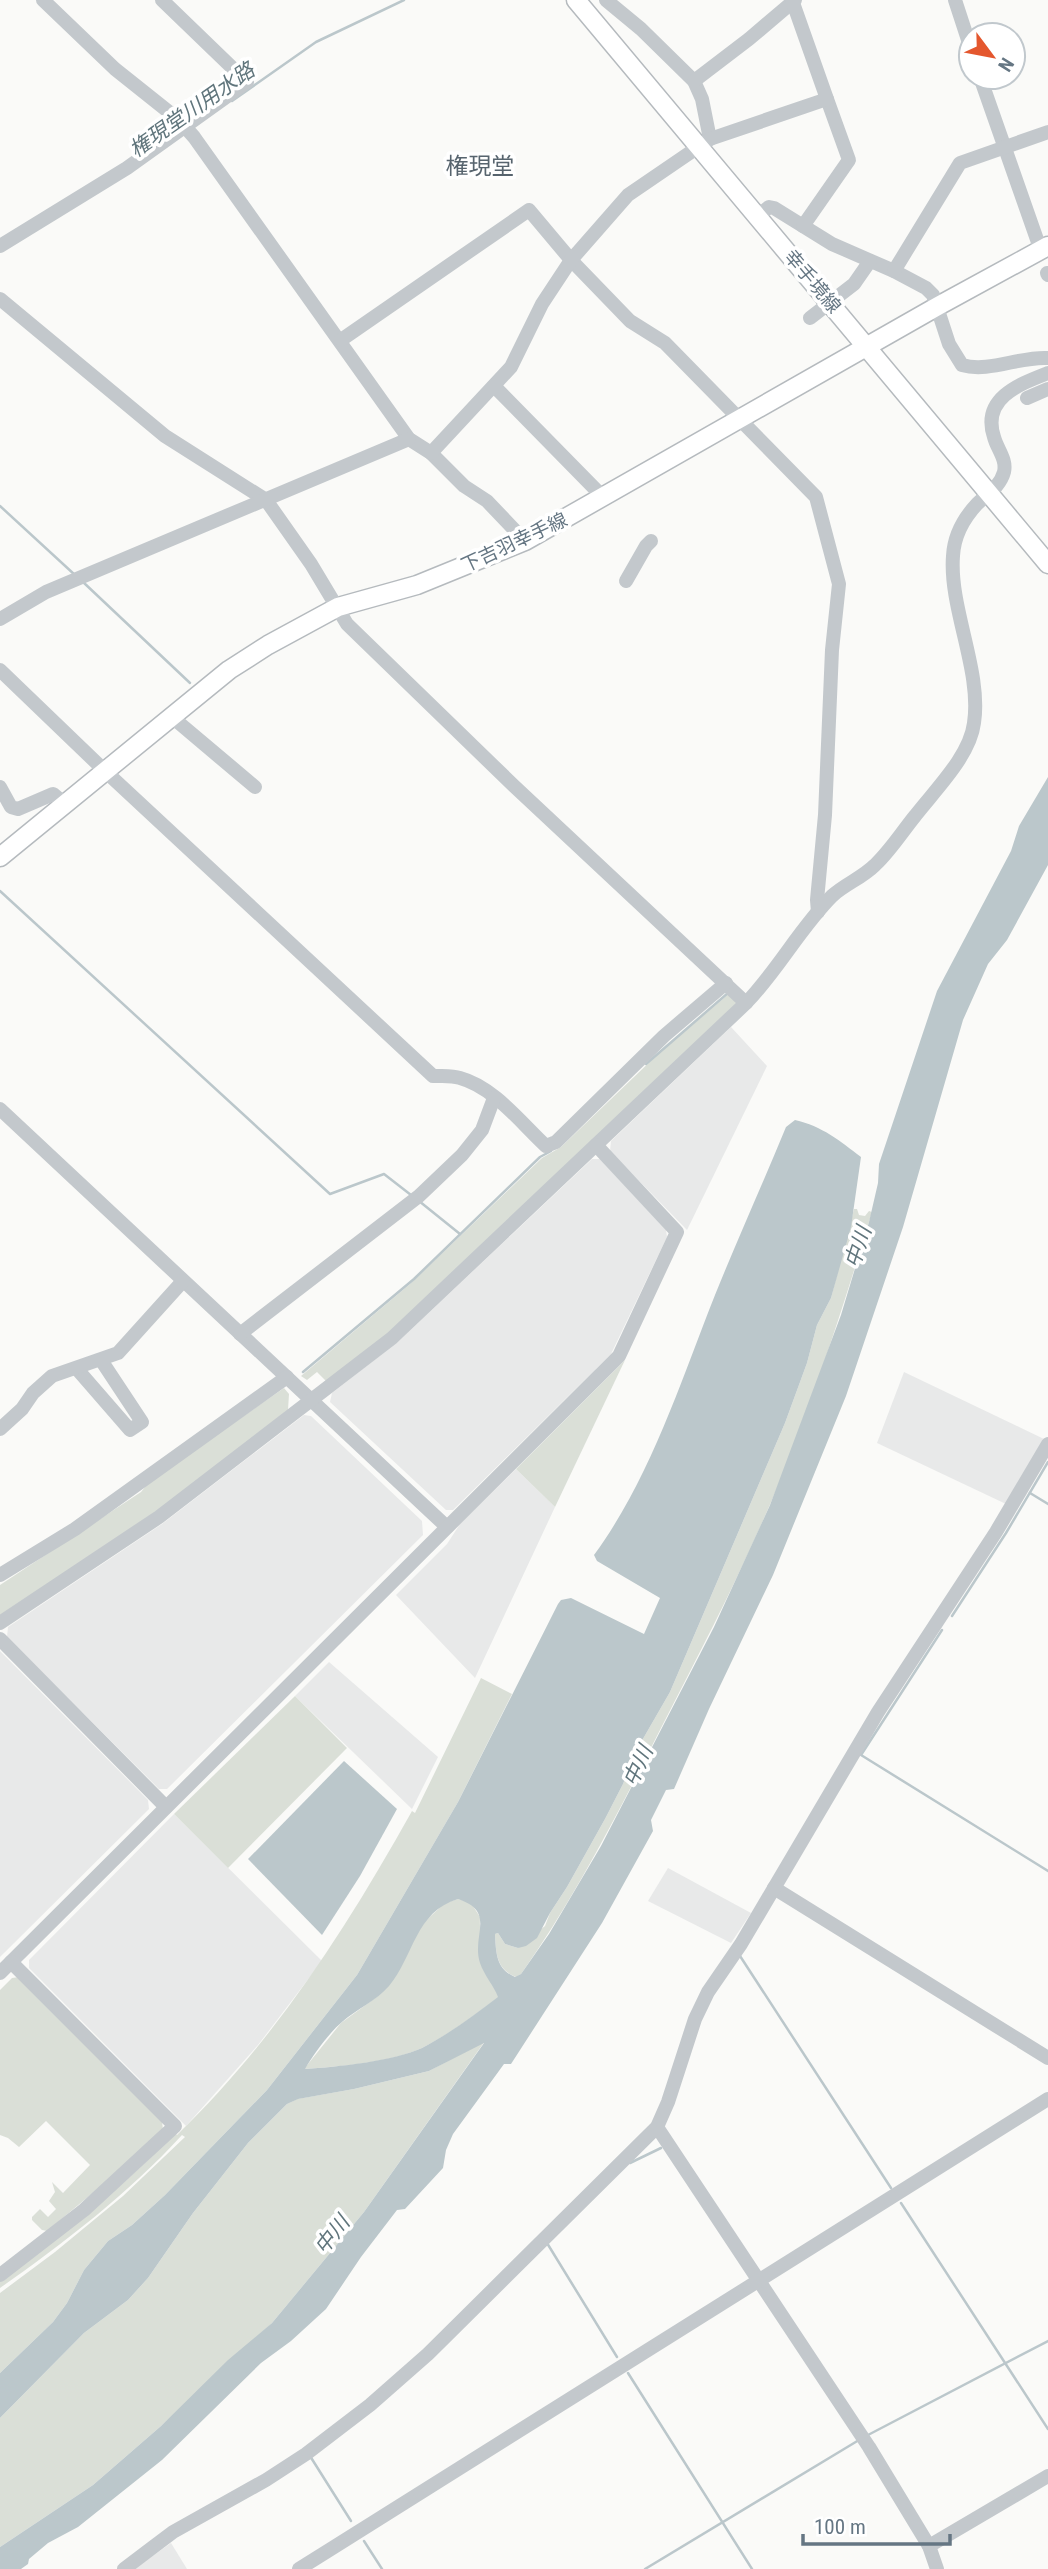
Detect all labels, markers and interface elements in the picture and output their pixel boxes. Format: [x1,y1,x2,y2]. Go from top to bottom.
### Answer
north arrow [957,21,1027,91]
text: N [993,54,1019,76]
water label: 権現堂川用水路 [125,57,261,162]
district label: 権現堂 [446,153,515,180]
street label: 幸手境線 [779,245,846,318]
street label: 下吉羽幸手線 [458,508,571,577]
water label: 中川 [840,1221,877,1271]
water label: 中川 [618,1740,659,1790]
water label: 中川 [310,2209,356,2259]
scale bar [803,2502,950,2546]
text: 100 m [814,2515,866,2539]

